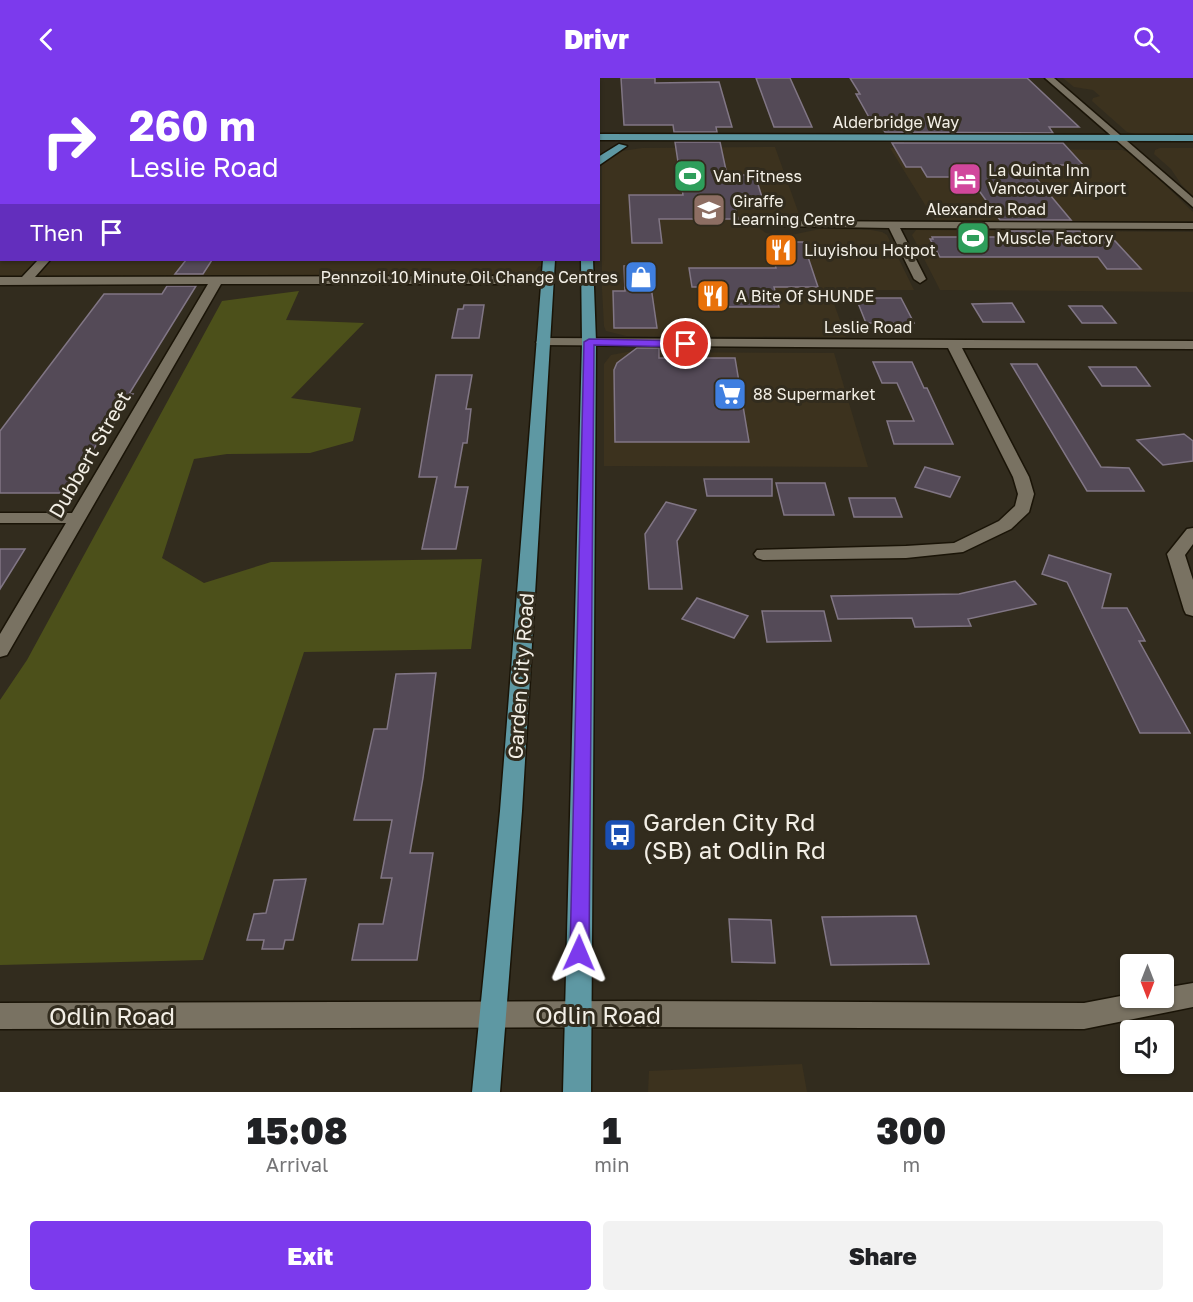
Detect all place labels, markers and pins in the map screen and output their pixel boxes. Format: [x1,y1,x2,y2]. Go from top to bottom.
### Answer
sports icon: Van Fitness [672,158,708,194]
place label: La Quinta Inn Vancouver Airport [988,160,1126,198]
hotel icon: La Quinta Inn Vancouver Airport [947,161,983,197]
place label: Van Fitness [713,166,802,186]
place label: Giraffe Learning Centre [732,191,855,229]
school or university icon: Giraffe Learning Centre [691,192,727,228]
sports icon: Muscle Factory [955,220,991,256]
place label: Muscle Factory [996,228,1114,248]
restaurant icon: Liuyishou Hotpot [763,232,799,268]
place label: Liuyishou Hotpot [804,240,936,260]
shop icon: Pennzoil 10 Minute Oil Change Centres [623,259,659,295]
place label: Pennzoil 10 Minute Oil Change Centres [321,267,618,287]
restaurant icon: A Bite Of SHUNDE [695,278,731,314]
place label: A Bite Of SHUNDE [736,286,874,306]
pin [660,318,711,369]
supermarket icon: 88 Supermarket [712,376,748,412]
place label: 88 Supermarket [753,384,876,404]
place label: Garden City Rd (SB) at Odlin Rd [643,807,826,864]
bus stop icon: Garden City Rd (SB) at Odlin Rd [602,817,638,853]

